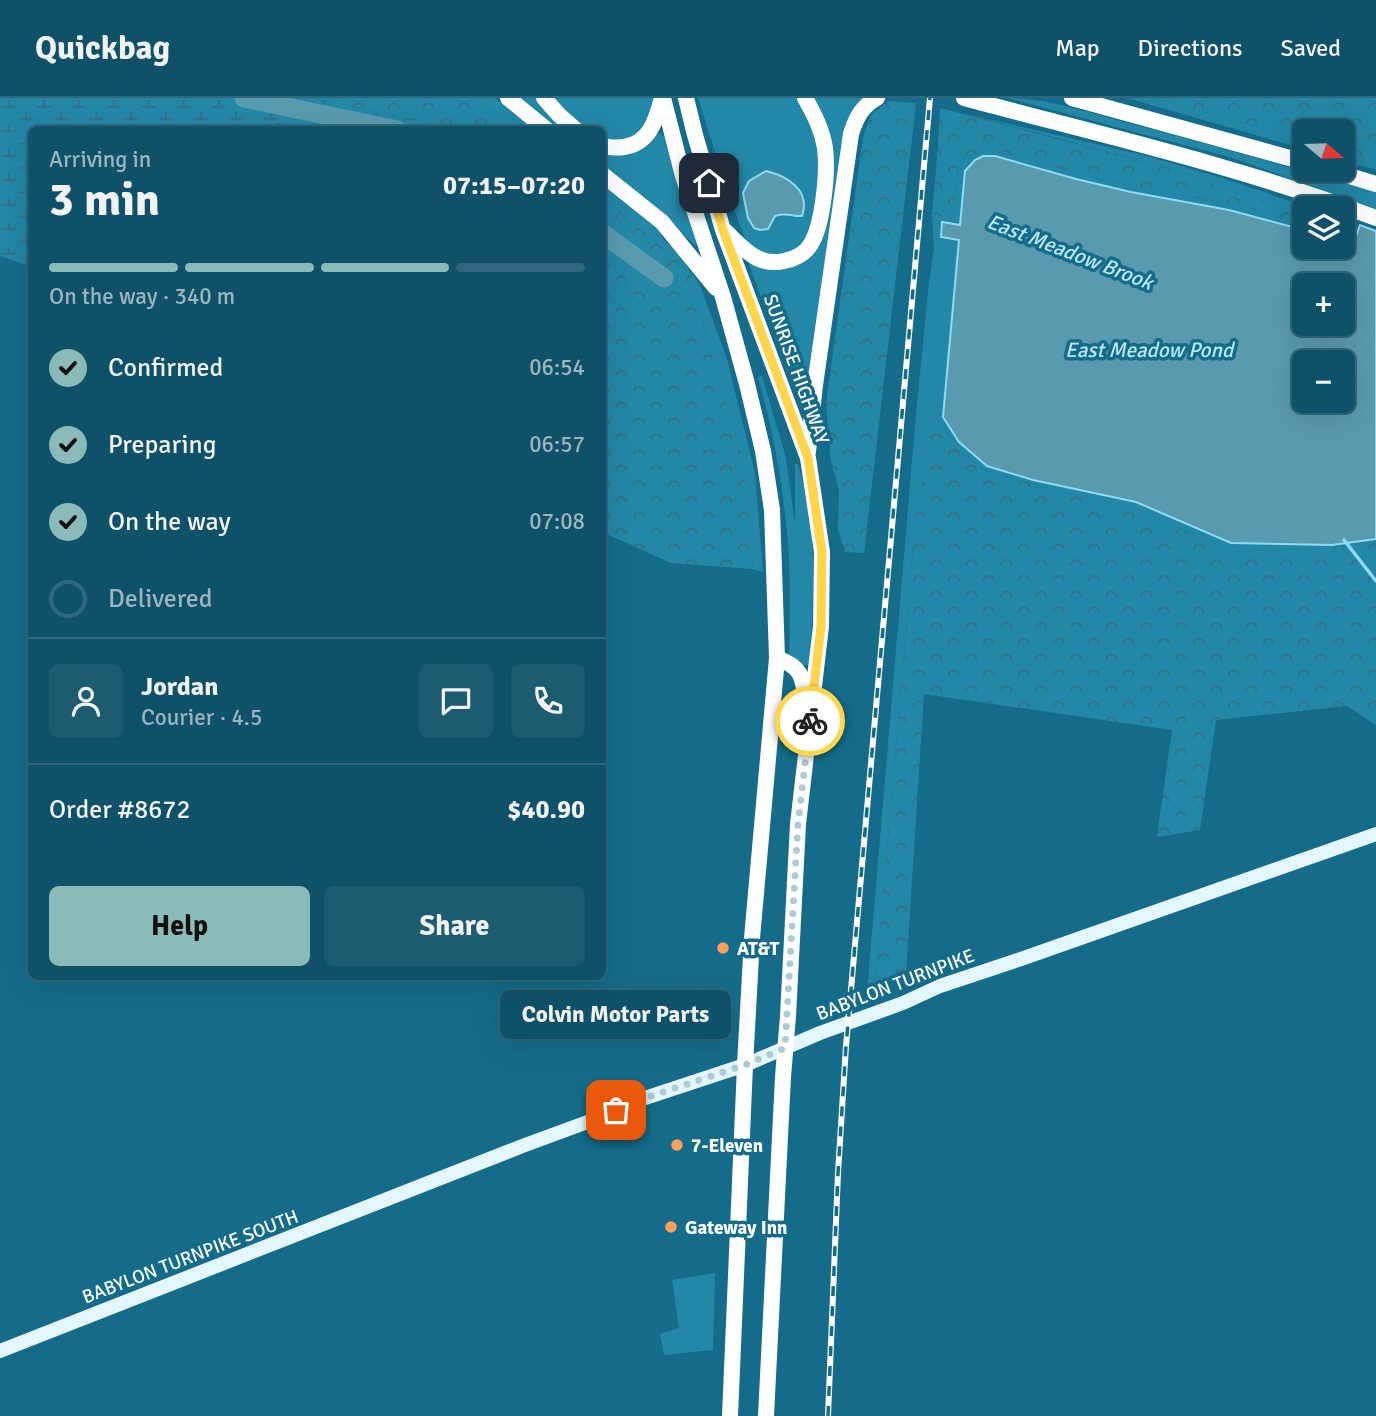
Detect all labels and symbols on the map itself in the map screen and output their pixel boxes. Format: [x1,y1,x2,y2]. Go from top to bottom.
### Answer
north arrow [1292,119,1354,182]
pin [679,153,739,213]
water label: East Meadow Brook [984,208,1159,296]
street label: SUNRISE HIGHWAY [758,291,834,448]
water label: East Meadow Pond [1065,337,1236,363]
courier [775,686,845,756]
place label: AT&T [737,937,780,961]
marker: AT&T [715,940,731,956]
street label: BABYLON TURNPIKE [813,944,978,1026]
callout: Colvin Motor Parts [500,991,732,1040]
pin [586,1080,646,1140]
place label: 7-Eleven [691,1134,763,1158]
marker: 7-Eleven [669,1137,685,1153]
street label: BABYLON TURNPIKE SOUTH [79,1205,302,1309]
place label: Gateway Inn [685,1216,788,1240]
marker: Gateway Inn [663,1219,679,1235]

